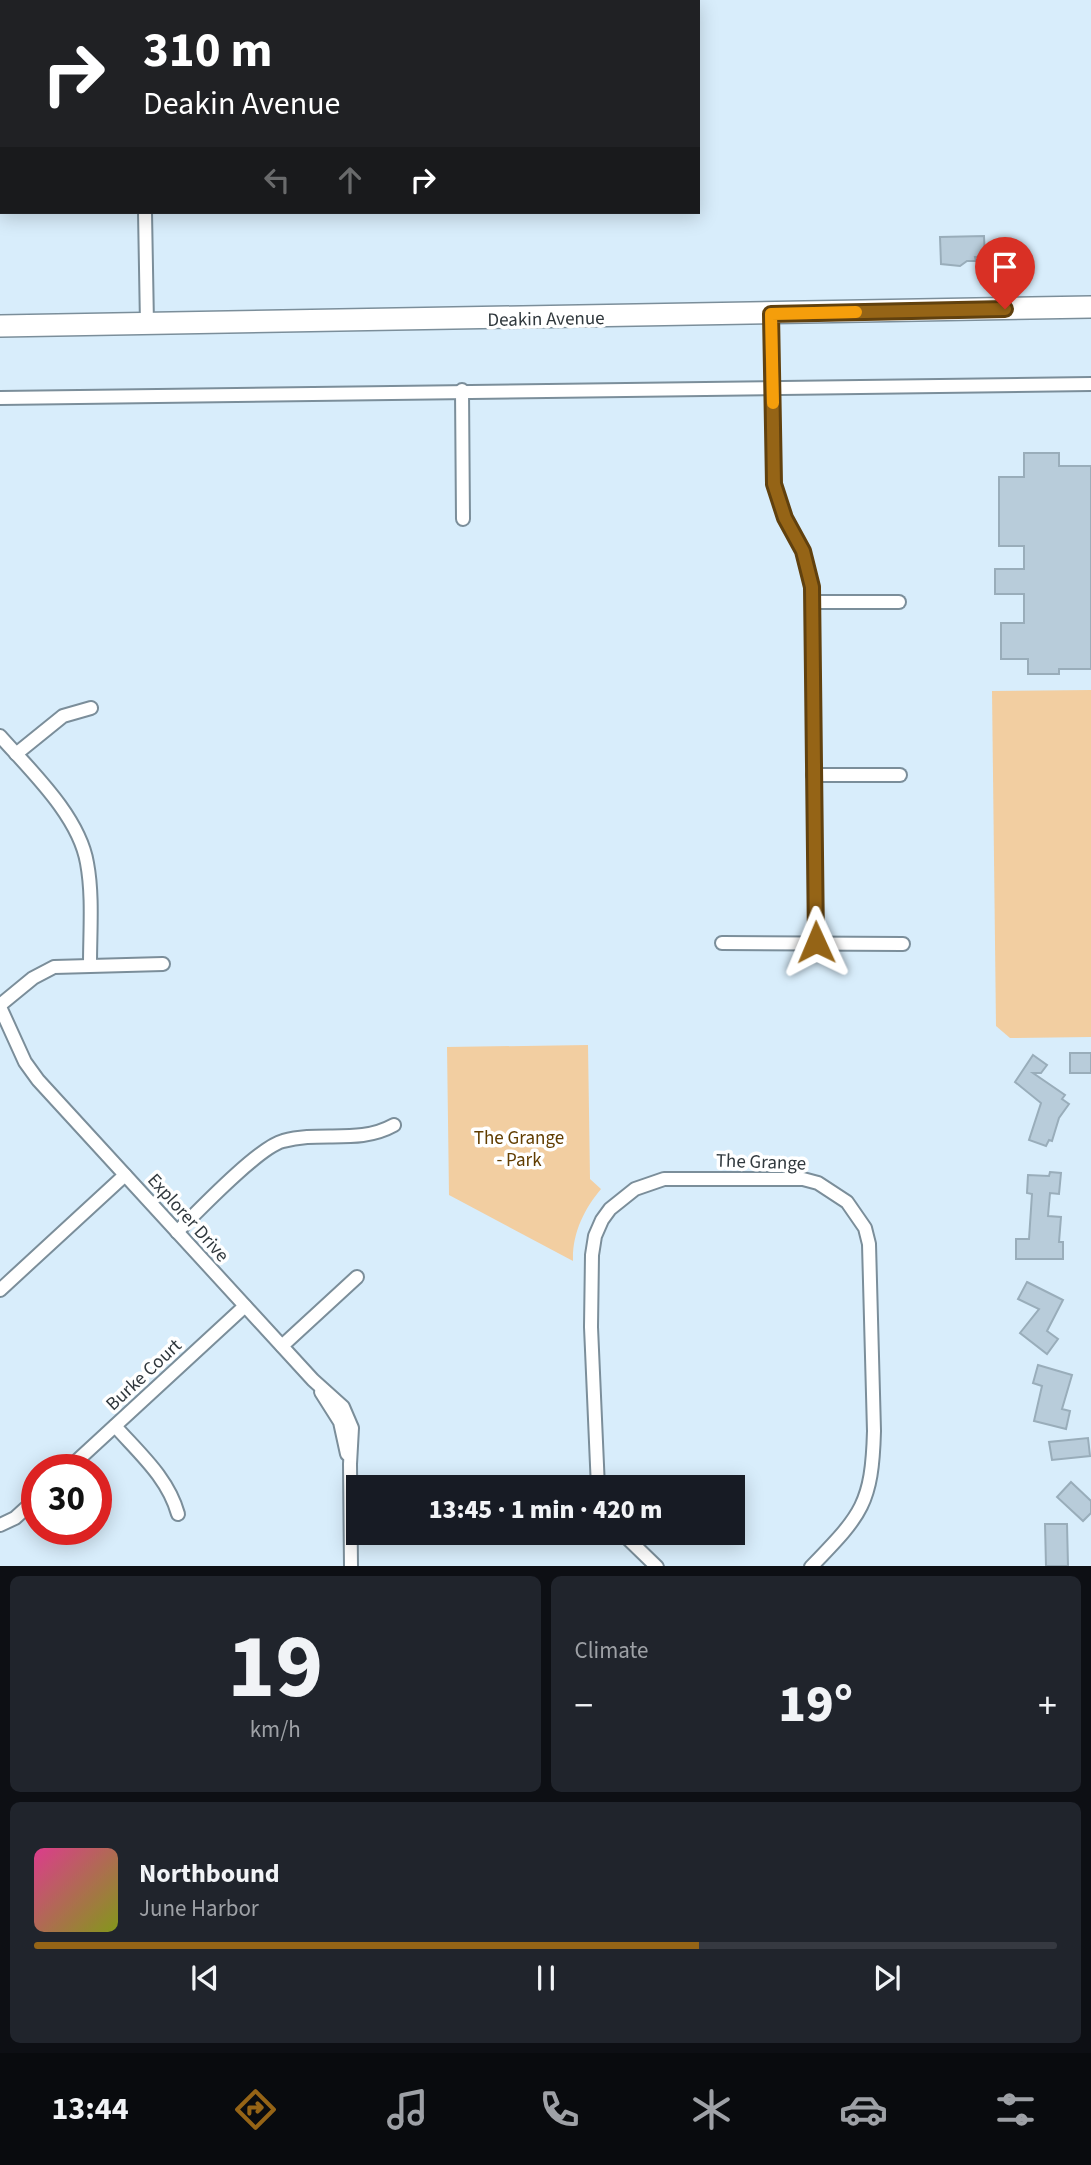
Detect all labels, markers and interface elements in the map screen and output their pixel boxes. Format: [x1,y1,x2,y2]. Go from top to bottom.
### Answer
text: 310 m [143,16,272,86]
icon: right [28,28,119,119]
text: Deakin Avenue [143,81,340,127]
icon: left [258,161,296,199]
icon: ahead [331,161,369,199]
icon: right [404,161,442,199]
pin [975,237,1035,309]
icon: arrive [986,248,1024,286]
street label: Deakin Avenue [487,305,605,334]
position arrow [779,905,853,979]
park label: The Grange - Park [474,1125,564,1174]
street label: The Grange [715,1147,807,1178]
street label: Explorer Drive [141,1168,235,1268]
street label: Burke Court [100,1332,188,1417]
speed limit sign: 30 [21,1454,112,1545]
text: 13:45 · 1 min · 420 m [429,1491,662,1528]
text: 19 [227,1603,323,1732]
text: Climate [575,1634,648,1667]
text: 19° [778,1668,853,1742]
text: − [575,1679,593,1733]
text: + [1038,1679,1057,1733]
text: km/h [250,1713,301,1746]
text: Northbound [139,1855,280,1892]
text: June Harbor [139,1892,259,1925]
icon: previous [186,1959,224,1997]
icon: pause [527,1959,565,1997]
icon: next [868,1959,906,1997]
icon: directions [231,2085,280,2134]
icon: music [383,2085,432,2134]
icon: phone [535,2085,584,2134]
icon: climate [687,2085,736,2134]
icon: car [839,2085,888,2134]
icon: filters [991,2085,1040,2134]
text: 13:44 [51,2086,129,2132]

